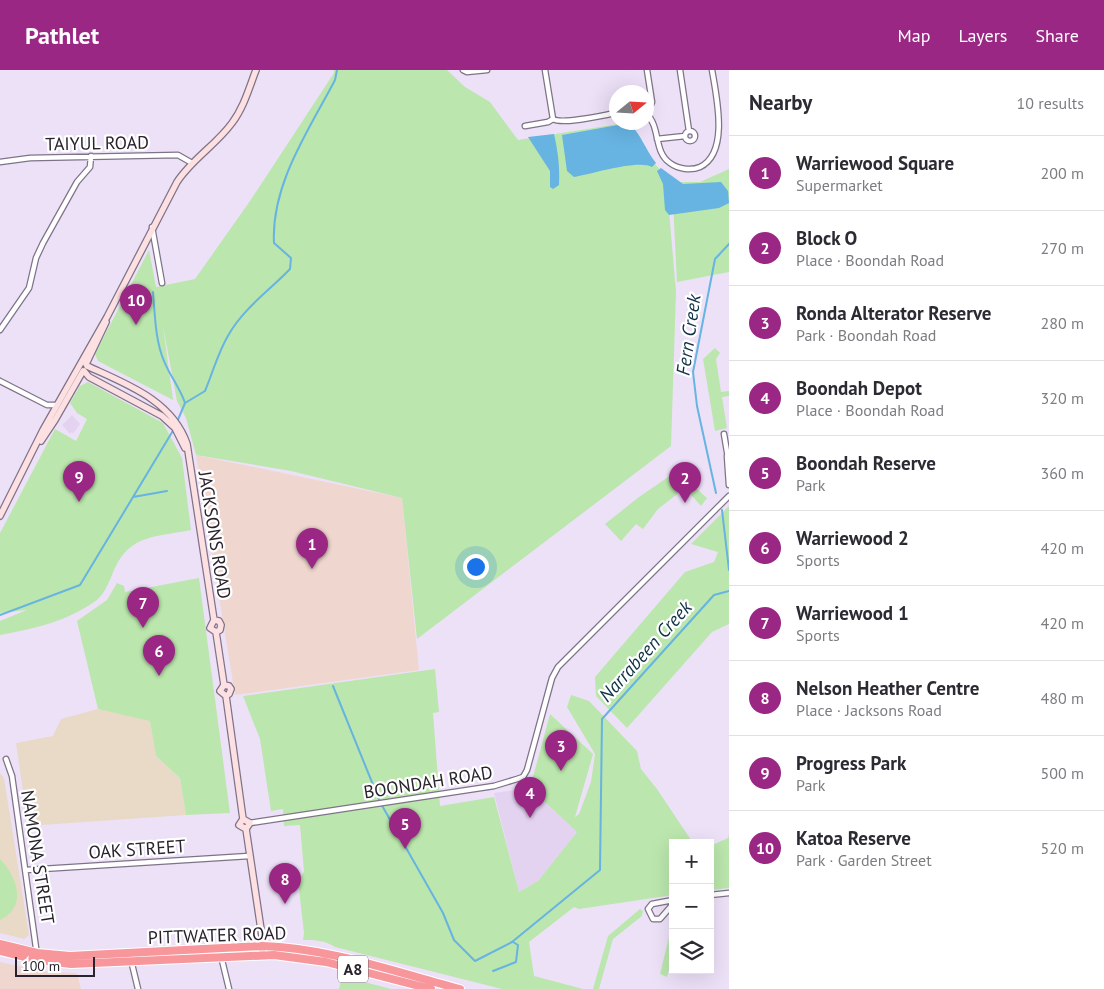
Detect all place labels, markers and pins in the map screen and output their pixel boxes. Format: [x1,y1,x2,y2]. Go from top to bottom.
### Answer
pin: 10 [120,284,152,325]
pin: 9 [63,461,95,502]
pin: 2 [669,462,701,503]
pin: 1 [296,528,328,569]
pin: 7 [127,587,159,628]
pin: 6 [143,635,175,676]
pin: 3 [545,730,577,771]
pin: 4 [514,777,546,818]
pin: 5 [389,808,421,849]
pin: 8 [269,863,301,904]

